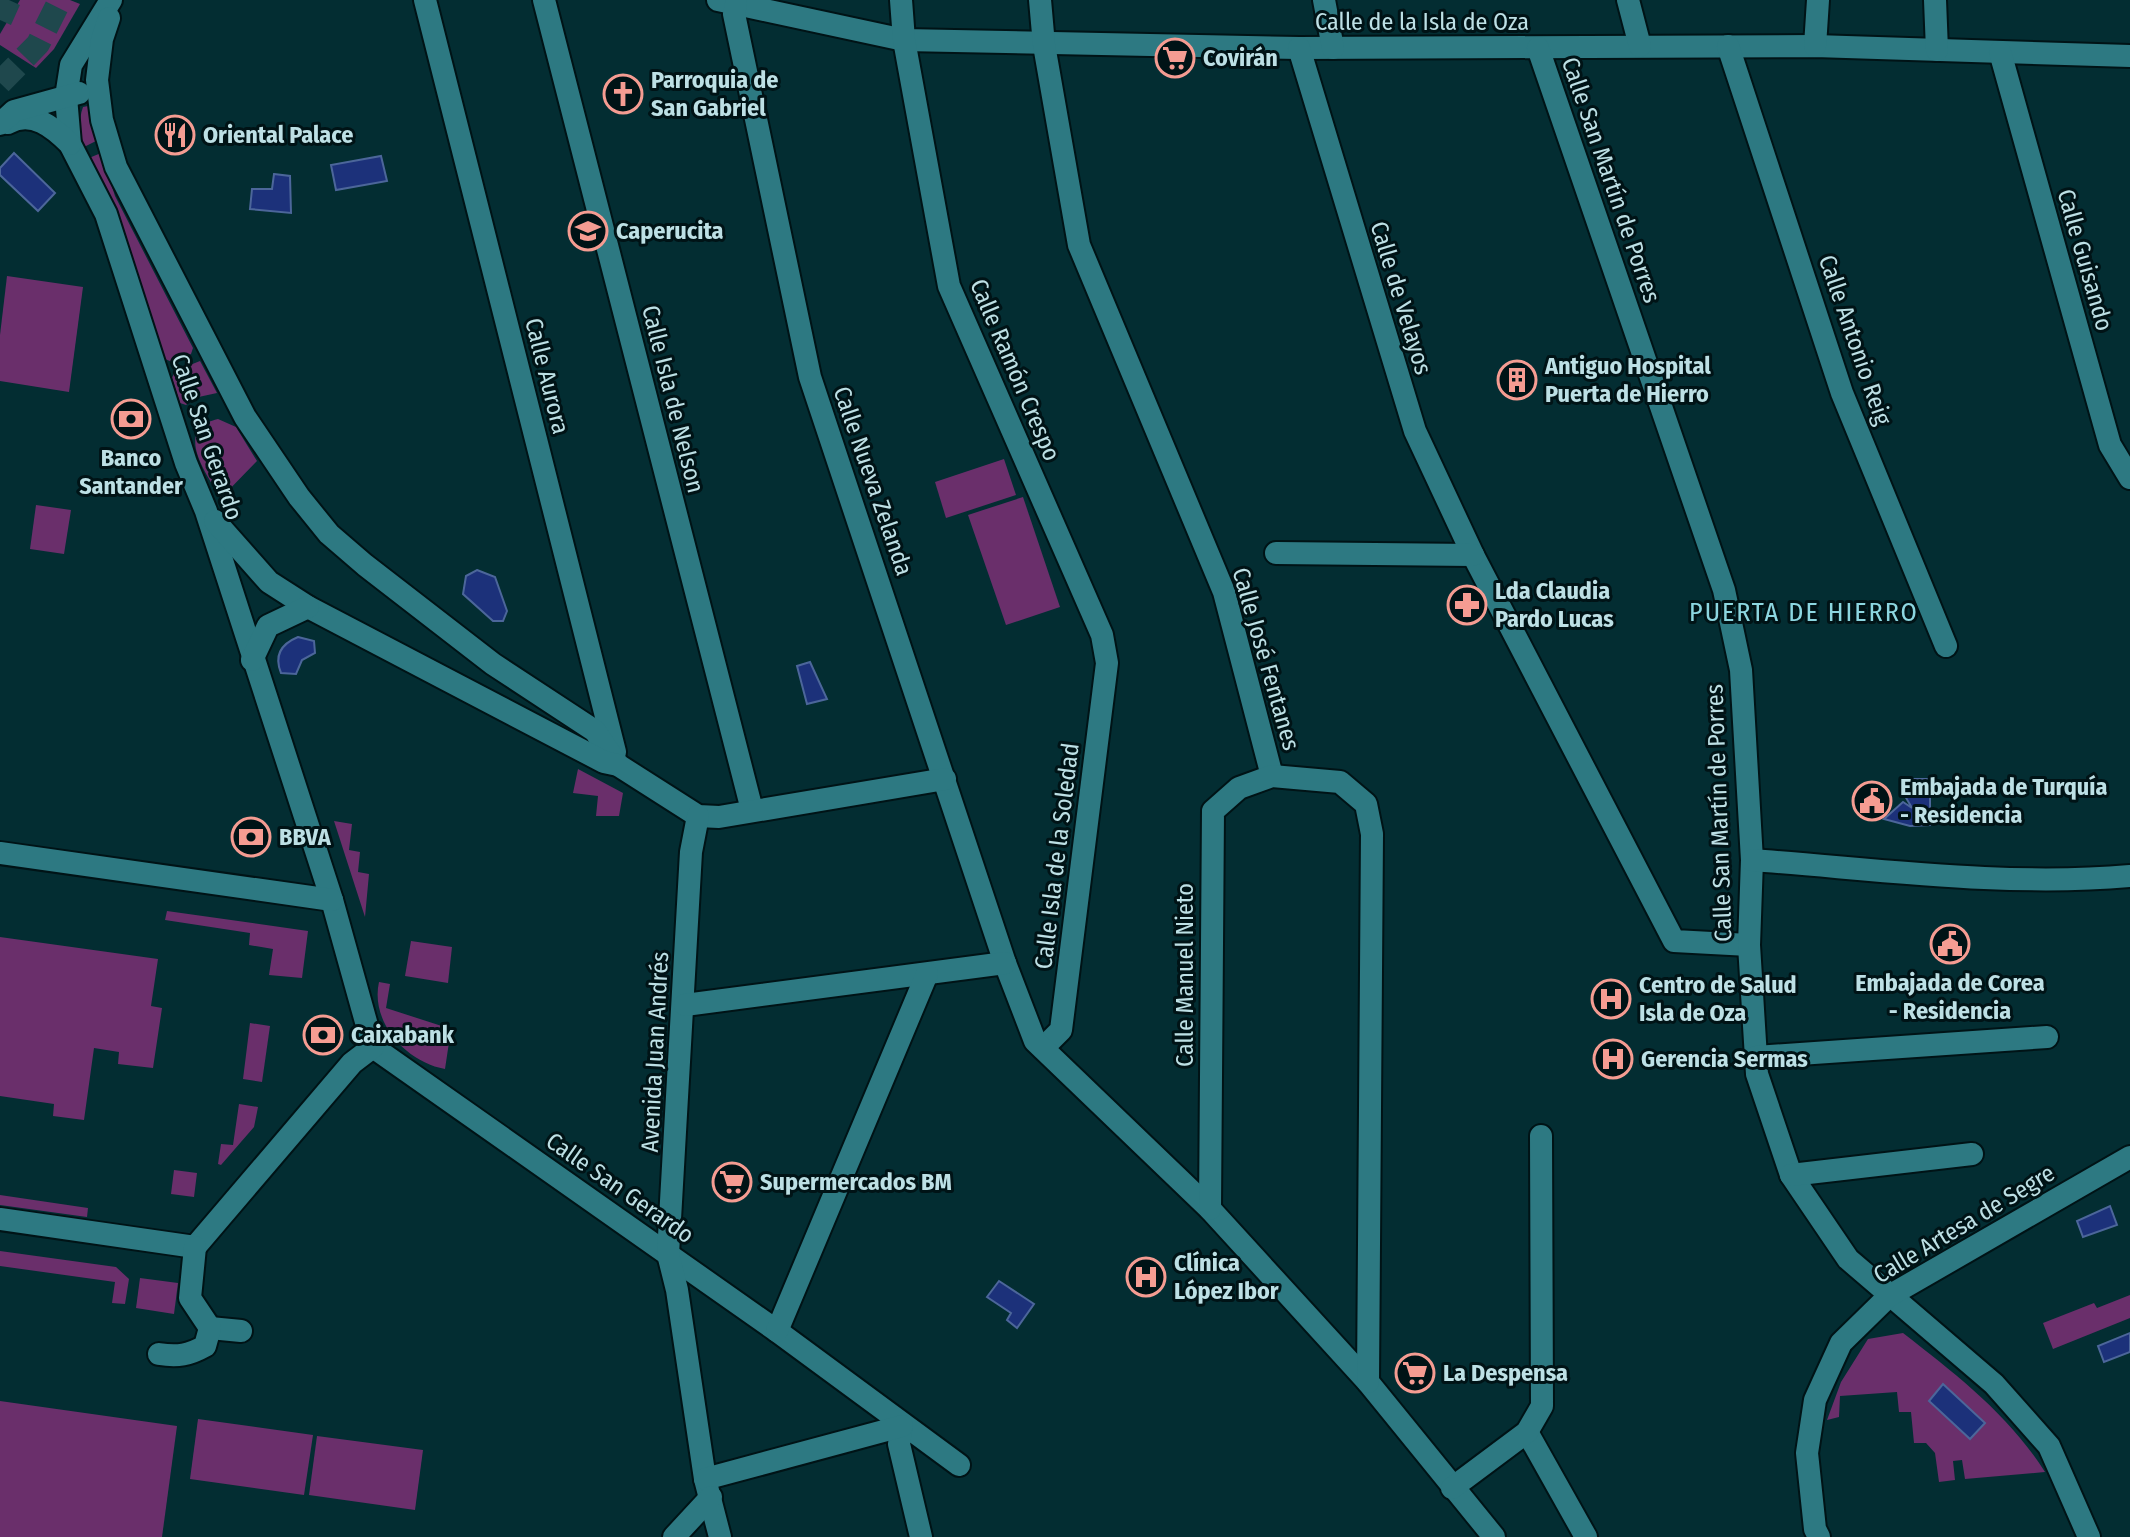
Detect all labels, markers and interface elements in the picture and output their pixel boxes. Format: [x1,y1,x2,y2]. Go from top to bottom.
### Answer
street label: Calle de la Isla de Oza [1315,8,1529,36]
supermarket icon: Covirán [1154,37,1196,79]
place label: Covirán [1203,44,1278,72]
street label: Calle San Martín de Porres [1556,54,1666,306]
place label: Parroquia de San Gabriel [651,66,779,122]
church icon: Parroquia de San Gabriel [602,73,644,115]
restaurant icon: Oriental Palace [154,114,196,156]
place label: Oriental Palace [203,121,353,149]
street label: Calle Guisando [2051,186,2119,334]
school or university icon: Caperucita [567,210,609,252]
place label: Caperucita [616,217,724,245]
street label: Calle de Velayos [1364,218,1438,378]
street label: Calle Antonio Reig [1813,251,1897,429]
street label: Calle Ramón Crespo [964,275,1066,465]
street label: Calle Isla de Nelson [636,302,710,496]
street label: Calle Aurora [519,315,575,437]
street label: Calle San Gerardo [165,350,249,524]
place label: Antiguo Hospital Puerta de Hierro [1544,352,1711,408]
building icon: Antiguo Hospital Puerta de Hierro [1496,359,1538,401]
street label: Calle Nueva Zelanda [828,383,918,579]
bank icon: Banco Santander [110,398,152,440]
place label: Banco Santander [79,444,183,500]
street label: Calle José Fentanes [1227,564,1305,754]
place label: Lda Claudia Pardo Lucas [1495,577,1614,633]
pharmacy icon: Lda Claudia Pardo Lucas [1446,584,1488,626]
district label: PUERTA DE HIERRO [1689,597,1919,628]
street label: Calle San Martín de Porres [1701,684,1737,942]
street label: Calle Isla de la Soledad [1029,741,1085,971]
place label: Embajada de Turquía - Residencia [1900,773,2107,829]
public building icon: Embajada de Turquía - Residencia [1851,780,1893,822]
bank icon: BBVA [230,816,272,858]
place label: BBVA [279,823,332,851]
street label: Calle Manuel Nieto [1171,883,1199,1067]
public building icon: Embajada de Corea - Residencia [1929,923,1971,965]
street label: Avenida Juan Andrés [636,951,674,1153]
place label: Embajada de Corea - Residencia [1855,969,2045,1025]
place label: Centro de Salud Isla de Oza [1639,971,1797,1027]
hospital icon: Centro de Salud Isla de Oza [1590,978,1632,1020]
bank icon: Caixabank [302,1014,344,1056]
place label: Caixabank [351,1021,455,1049]
hospital icon: Gerencia Sermas [1592,1038,1634,1080]
place label: Gerencia Sermas [1641,1045,1808,1073]
street label: Calle San Gerardo [541,1127,699,1249]
street label: Calle Artesa de Segre [1868,1159,2060,1289]
supermarket icon: Supermercados BM [711,1161,753,1203]
place label: Supermercados BM [760,1168,952,1196]
place label: Clínica López Ibor [1174,1249,1279,1305]
hospital icon: Clínica López Ibor [1125,1256,1167,1298]
supermarket icon: La Despensa [1394,1352,1436,1394]
place label: La Despensa [1443,1359,1568,1387]

